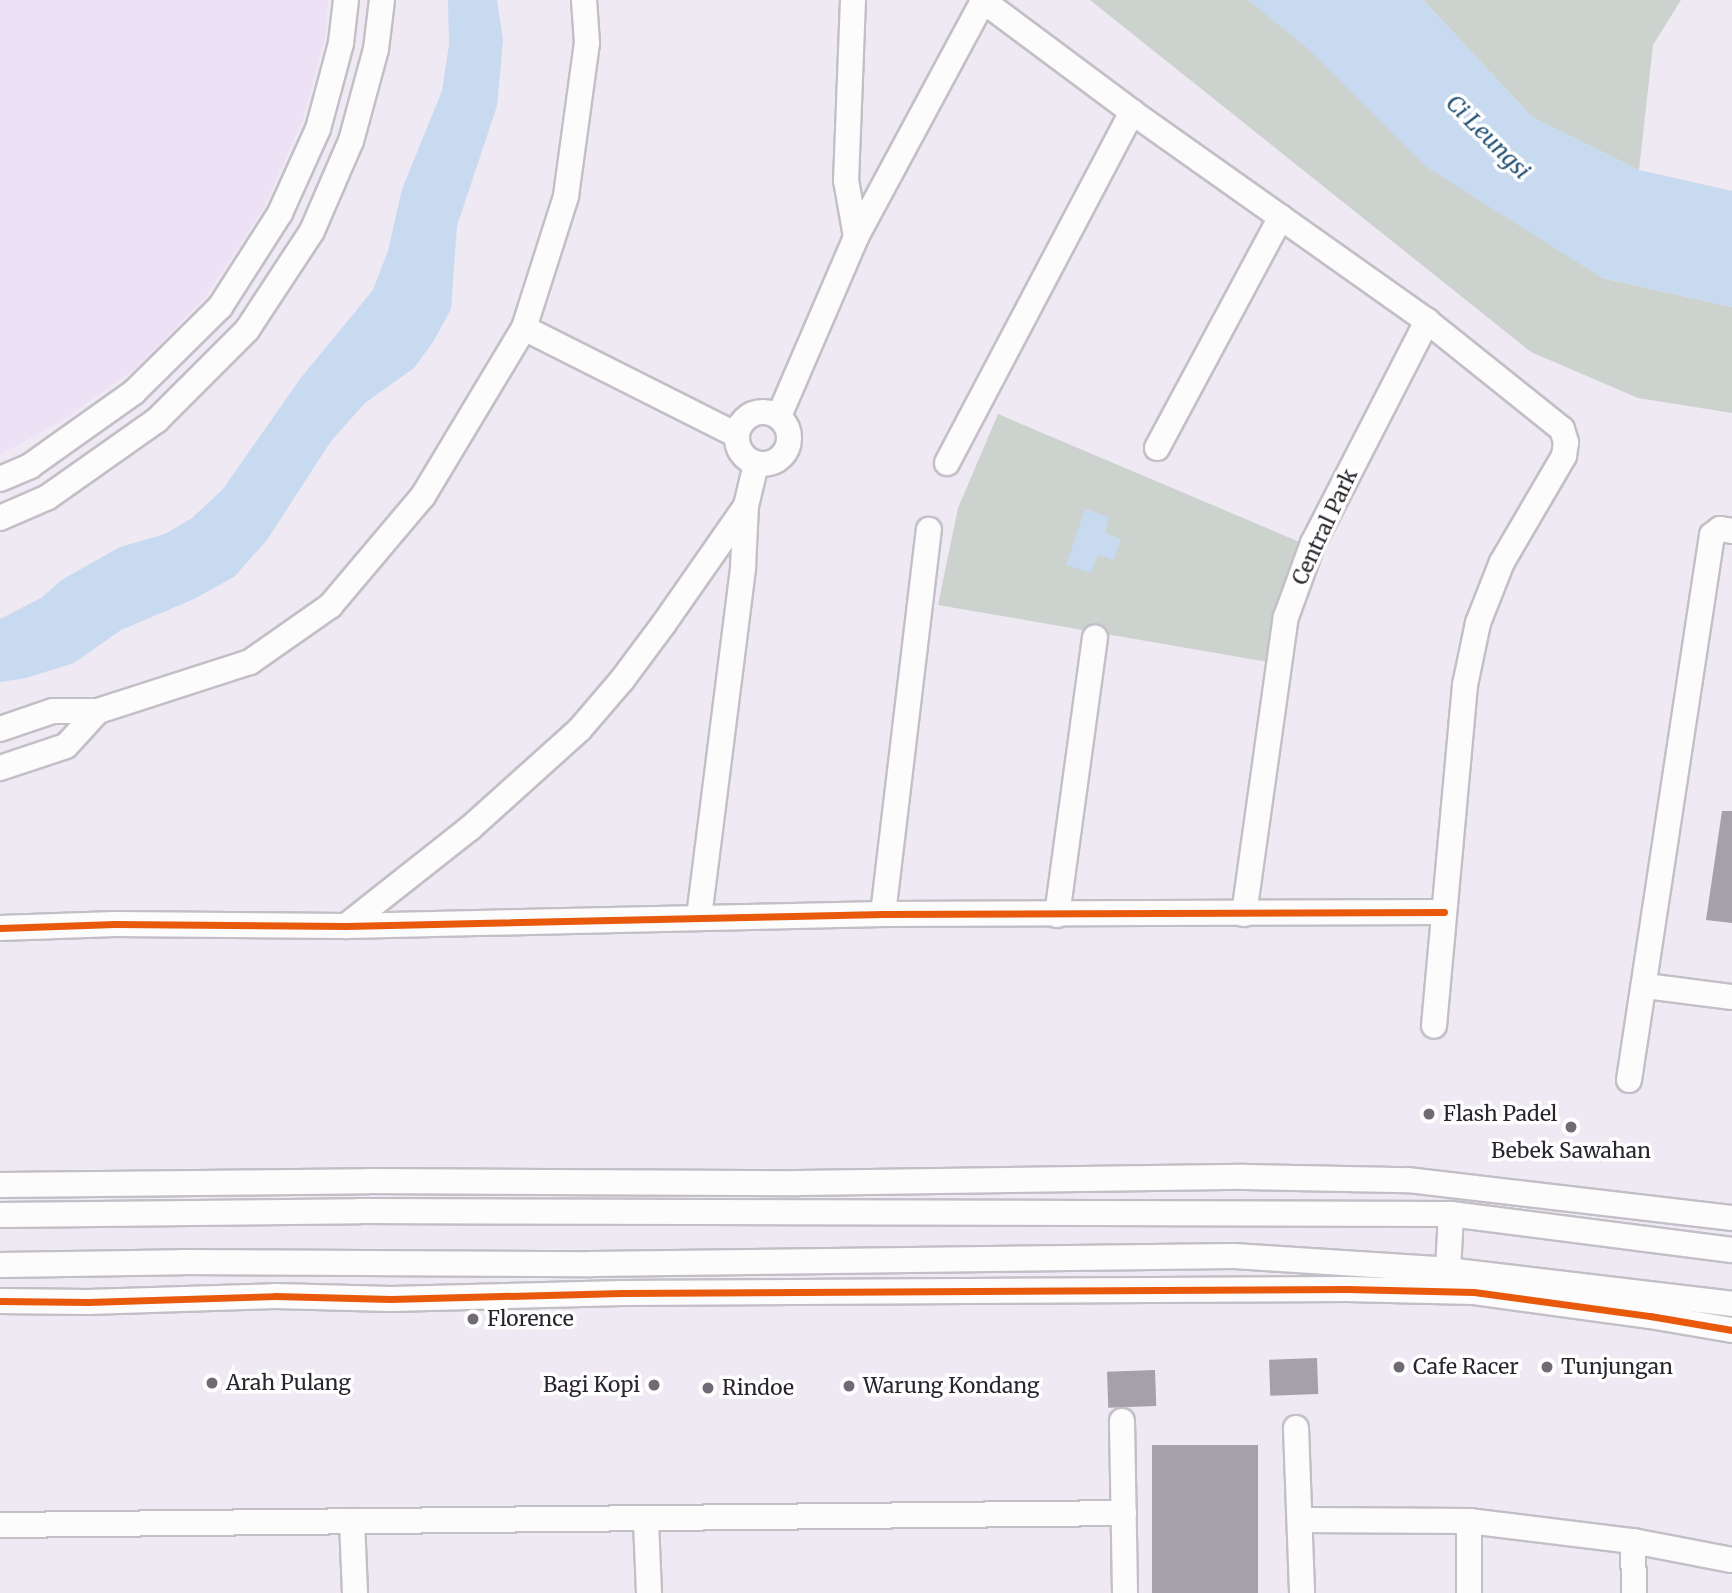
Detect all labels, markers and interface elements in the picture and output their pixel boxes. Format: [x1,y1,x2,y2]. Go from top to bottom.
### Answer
water label: Ci Leungsi [1440,89,1536,185]
street label: Central Park [1287,465,1363,589]
place label: Flash Padel [1443,1101,1557,1127]
marker: Flash Padel [1421,1106,1437,1122]
marker: Bebek Sawahan [1563,1119,1579,1135]
place label: Bebek Sawahan [1491,1138,1651,1164]
place label: Florence [487,1306,574,1332]
marker: Florence [465,1311,481,1327]
place label: Cafe Racer [1413,1354,1519,1380]
place label: Tunjungan [1561,1354,1673,1380]
marker: Cafe Racer [1391,1359,1407,1375]
marker: Tunjungan [1539,1359,1555,1375]
place label: Arah Pulang [226,1370,351,1396]
place label: Bagi Kopi [543,1372,640,1398]
place label: Warung Kondang [863,1373,1040,1399]
marker: Arah Pulang [204,1375,220,1391]
place label: Rindoe [722,1375,794,1401]
marker: Bagi Kopi [646,1377,662,1393]
marker: Warung Kondang [841,1378,857,1394]
marker: Rindoe [700,1380,716,1396]

